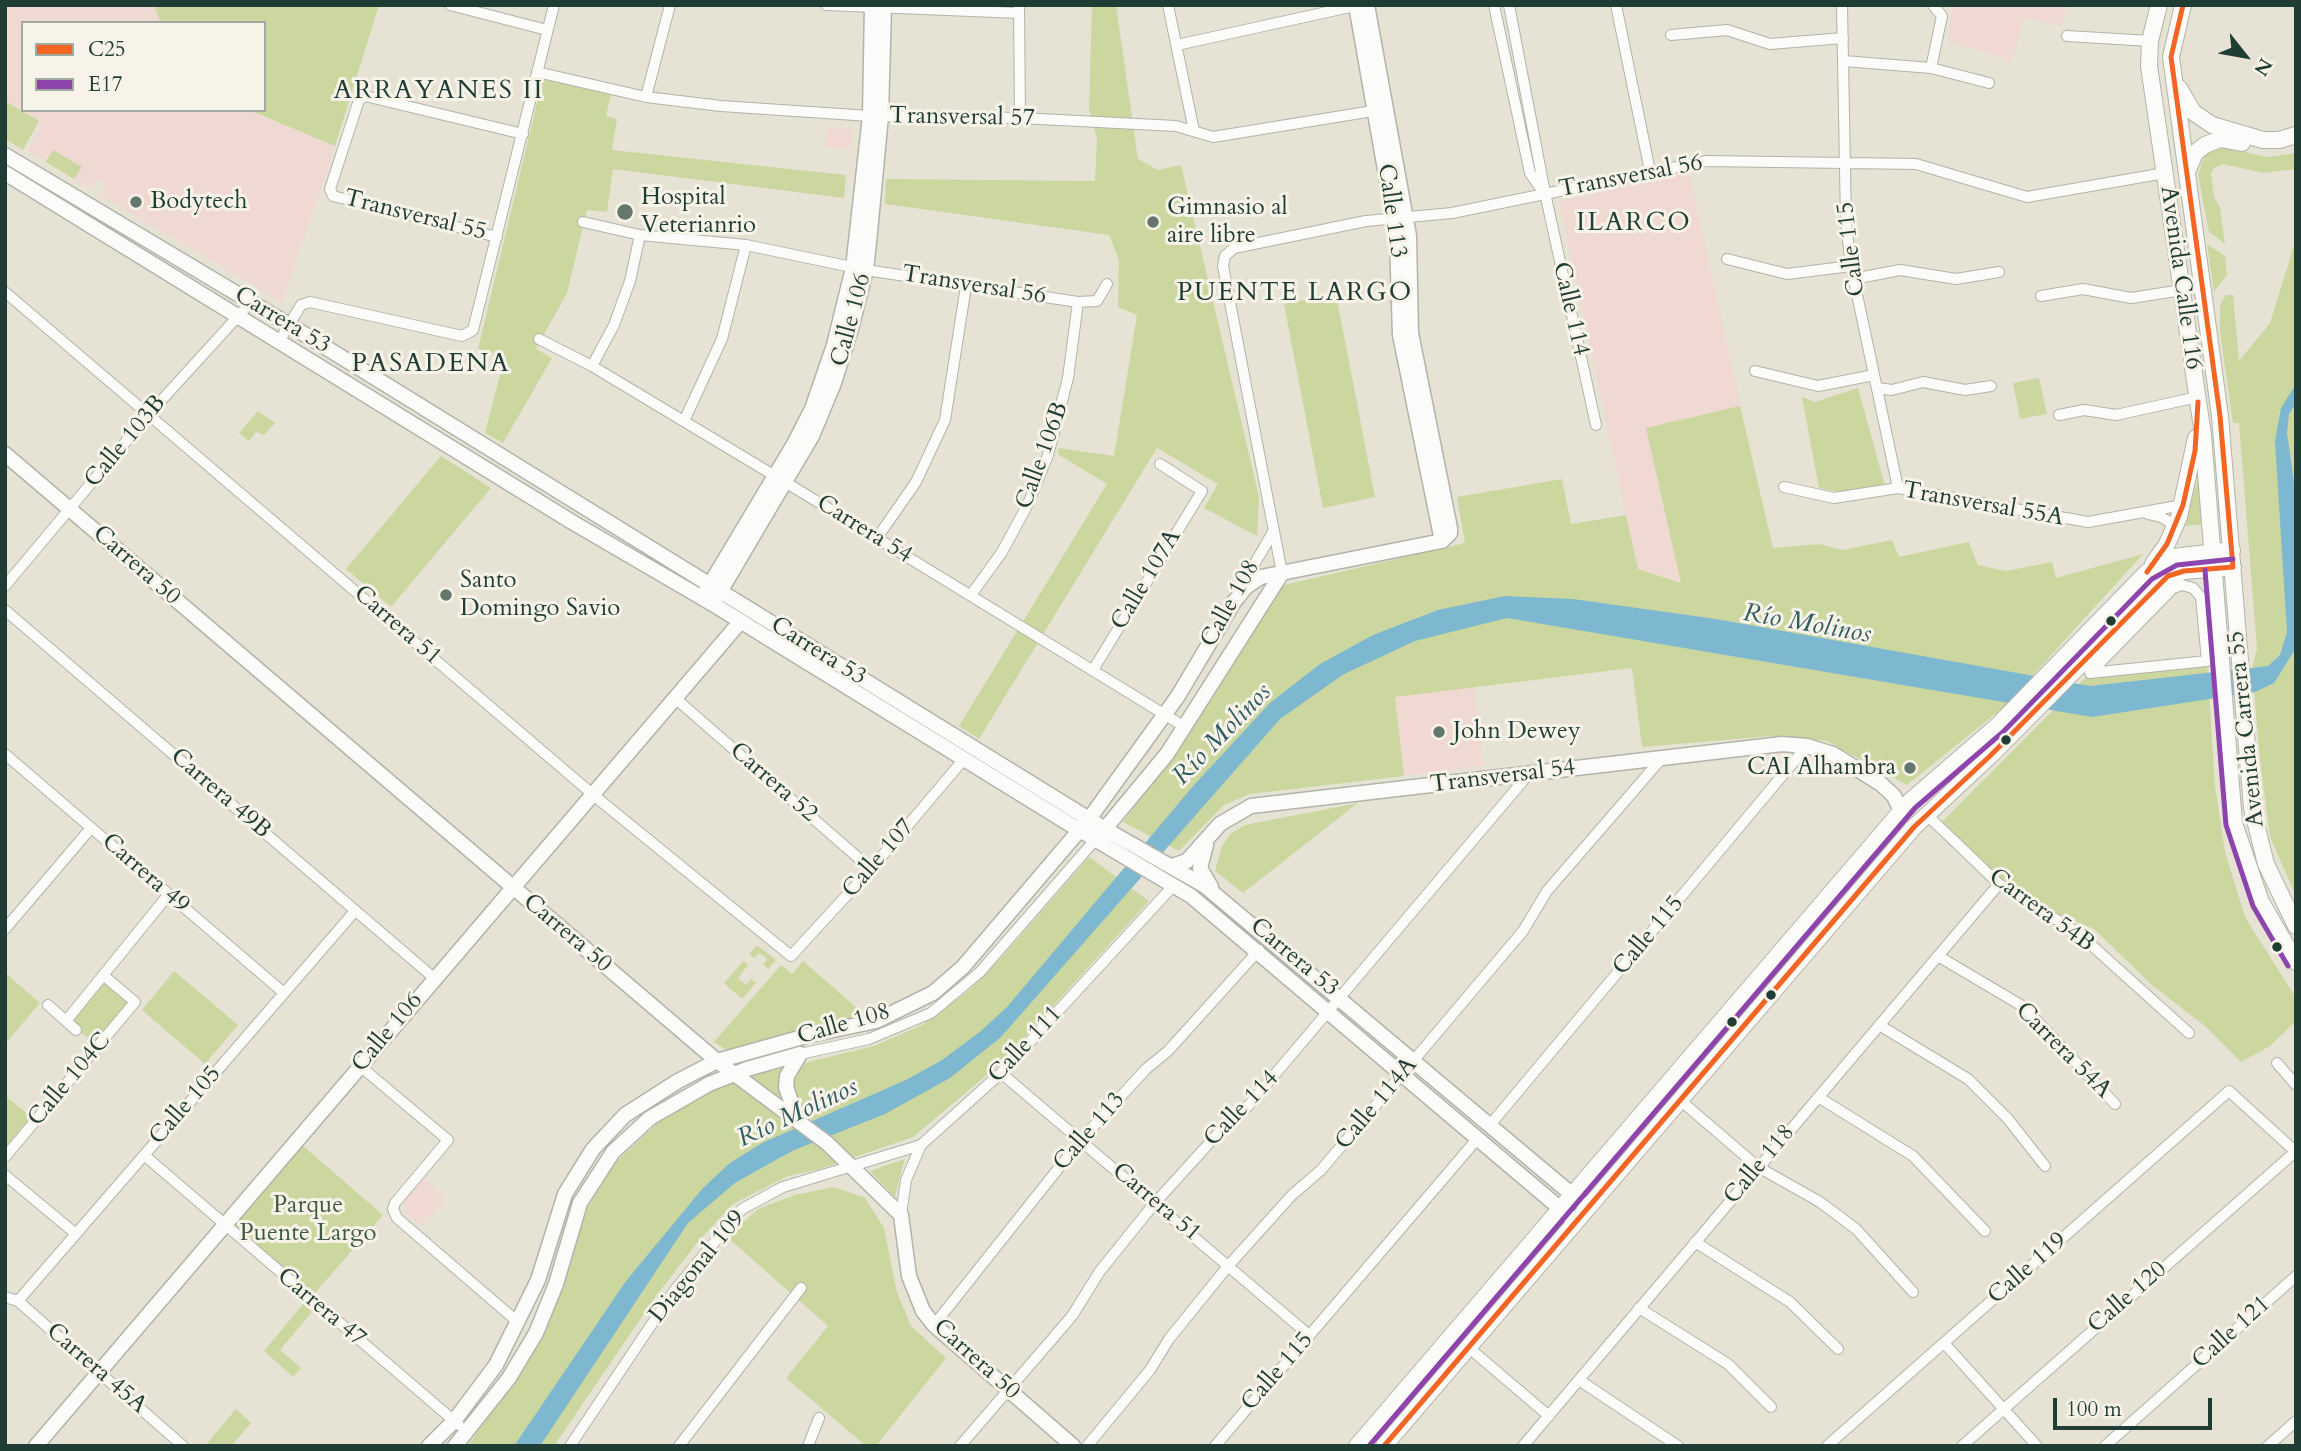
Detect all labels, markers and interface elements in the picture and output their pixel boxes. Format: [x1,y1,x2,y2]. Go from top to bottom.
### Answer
legend [21,21,266,112]
north arrow [2210,21,2280,91]
text: C25 [88,35,126,64]
text: N [2248,53,2278,81]
text: E17 [88,70,122,99]
district label: ARRAYANES II [335,76,543,108]
street label: Transversal 57 [889,102,1035,134]
street label: Transversal 56 [1557,149,1705,205]
street label: Calle 113 [1370,162,1412,260]
street label: Transversal 55 [341,184,489,248]
place label: Hospital Veterianrio [641,184,756,240]
street label: Avenida Calle 116 [2153,184,2207,372]
place label: Bodytech [150,188,247,216]
marker: Bodytech [128,194,144,210]
place label: Gimnasio al aire libre [1167,194,1288,250]
street label: Calle 115 [1832,200,1872,298]
marker: Hospital Veterianrio [615,202,635,222]
district label: ILARCO [1577,208,1691,240]
marker: Gimnasio al aire libre [1145,214,1161,230]
street label: Calle 114 [1545,259,1595,359]
street label: Transversal 56 [900,260,1048,312]
street label: Calle 106 [826,270,878,370]
district label: PUENTE LARGO [1178,278,1412,310]
street label: Carrera 53 [229,281,335,361]
district label: PASADENA [352,349,510,381]
street label: Calle 103B [79,390,173,494]
street label: Calle 106B [1010,399,1076,513]
street label: Transversal 55A [1900,477,2066,533]
street label: Carrera 54 [811,489,917,571]
street label: Carrera 50 [86,520,186,612]
street label: Calle 107A [1106,524,1188,636]
street label: Calle 108 [1195,555,1267,653]
place label: Santo Domingo Savio [460,567,620,623]
street label: Carrera 51 [347,580,447,672]
marker: Santo Domingo Savio [438,587,454,603]
water label: Río Molinos [1741,598,1873,652]
street label: Carrera 53 [765,611,871,693]
unlabelled marker [2104,614,2118,628]
street label: Avenida Carrera 55 [2222,629,2272,829]
water label: Río Molinos [1167,678,1279,792]
place label: John Dewey [1453,718,1581,746]
marker: John Dewey [1431,724,1447,740]
unlabelled marker [1999,733,2013,747]
street label: Carrera 52 [723,737,823,829]
street label: Carrera 49B [164,743,276,845]
street label: Transversal 54 [1429,754,1577,800]
place label: CAI Alhambra [1747,754,1896,782]
marker: CAI Alhambra [1902,760,1918,776]
street label: Calle 107 [837,814,921,904]
street label: Carrera 49 [95,828,195,920]
street label: Carrera 54B [1983,863,2099,959]
street label: Carrera 50 [517,888,617,980]
street label: Calle 115 [1607,890,1691,982]
street label: Carrera 53 [1244,912,1344,1004]
unlabelled marker [2270,940,2284,954]
street label: Calle 106 [346,987,430,1079]
unlabelled marker [1764,988,1778,1002]
street label: Carrera 54A [2009,997,2117,1105]
street label: Calle 108 [794,998,894,1052]
street label: Calle 111 [983,1000,1069,1090]
unlabelled marker [1725,1015,1739,1029]
street label: Calle 104C [22,1027,118,1133]
street label: Calle 114A [1330,1052,1424,1156]
street label: Calle 105 [144,1061,228,1151]
street label: Calle 114 [1199,1065,1285,1153]
water label: Río Molinos [733,1073,863,1155]
street label: Calle 113 [1048,1087,1132,1177]
street label: Calle 118 [1718,1119,1802,1211]
street label: Carrera 51 [1106,1157,1206,1249]
park label: Parque Puente Largo [240,1192,376,1248]
street label: Diagonal 109 [644,1205,752,1329]
street label: Calle 119 [1983,1227,2073,1311]
street label: Calle 120 [2083,1256,2173,1340]
street label: Carrera 47 [271,1262,371,1354]
street label: Calle 121 [2187,1290,2277,1376]
street label: Carrera 50 [927,1313,1025,1407]
street label: Carrera 45A [40,1317,152,1421]
street label: Calle 115 [1236,1327,1320,1417]
scale bar [2056,1384,2215,1428]
text: 100 m [2066,1395,2122,1424]

